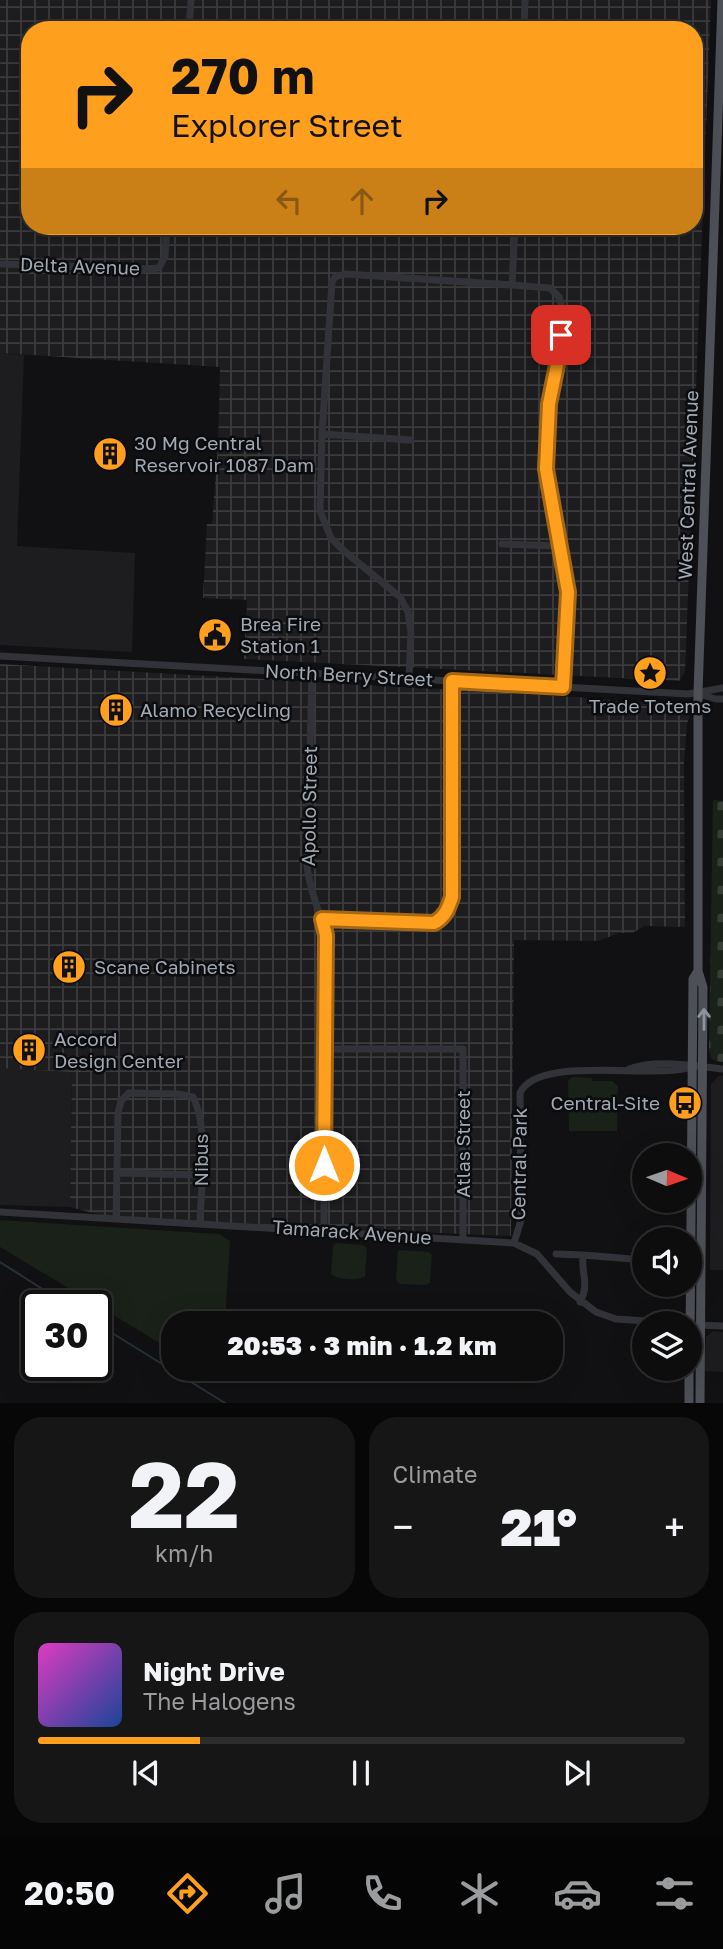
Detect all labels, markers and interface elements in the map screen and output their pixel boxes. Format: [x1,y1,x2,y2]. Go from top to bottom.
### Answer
text: 270 m [171,46,315,105]
icon: right [56,49,147,140]
text: Explorer Street [171,106,403,144]
icon: left [270,182,308,220]
icon: ahead [343,182,381,220]
icon: right [416,182,454,220]
street label: Delta Avenue [20,252,140,279]
pin [531,305,591,365]
icon: arrive [542,316,580,354]
street label: West Central Avenue [673,390,702,580]
place label: 30 Mg Central Reservoir 1087 Dam [134,431,314,476]
building icon: 30 Mg Central Reservoir 1087 Dam [91,435,129,473]
place label: Brea Fire Station 1 [240,612,321,657]
public building icon: Brea Fire Station 1 [196,616,234,654]
place icon: Trade Totems [631,654,669,692]
street label: North Berry Street [264,659,434,690]
building icon: Alamo Recycling [97,691,135,729]
place label: Trade Totems [589,694,711,717]
place label: Alamo Recycling [140,698,291,721]
street label: Apollo Street [296,746,321,866]
building icon: Scane Cabinets [50,948,88,986]
place label: Scane Cabinets [94,955,236,978]
one-way arrow [697,1008,711,1031]
place label: Accord Design Center [54,1027,184,1072]
building icon: Accord Design Center [10,1031,48,1069]
bus stop icon: Central-Site [666,1084,704,1122]
street label: Atlas Street [451,1090,474,1198]
place label: Central-Site [551,1091,660,1114]
street label: Central Park [506,1107,531,1221]
position arrow [287,1128,361,1202]
street label: Nibus [189,1134,212,1186]
north arrow [632,1143,702,1213]
map controls [632,1143,702,1381]
street label: Tamarack Avenue [272,1214,432,1249]
button: sound [632,1227,702,1297]
speed limit sign: 30 [21,1290,112,1381]
button: layers [632,1311,702,1381]
text: 20:53 · 3 min · 1.2 km [227,1330,497,1361]
text: 22 [129,1439,240,1548]
text: Climate [393,1460,477,1488]
text: 21° [500,1495,577,1557]
text: − [393,1504,413,1549]
text: + [664,1504,685,1549]
text: km/h [155,1539,214,1567]
text: Night Drive [143,1656,285,1687]
text: The Halogens [143,1687,296,1715]
icon: previous [127,1754,165,1792]
icon: pause [342,1754,380,1792]
icon: next [558,1754,596,1792]
icon: directions [163,1869,212,1918]
icon: music [261,1869,310,1918]
icon: phone [358,1869,407,1918]
icon: climate [455,1869,504,1918]
icon: car [553,1869,602,1918]
icon: filters [650,1869,699,1918]
text: 20:50 [24,1874,115,1912]

